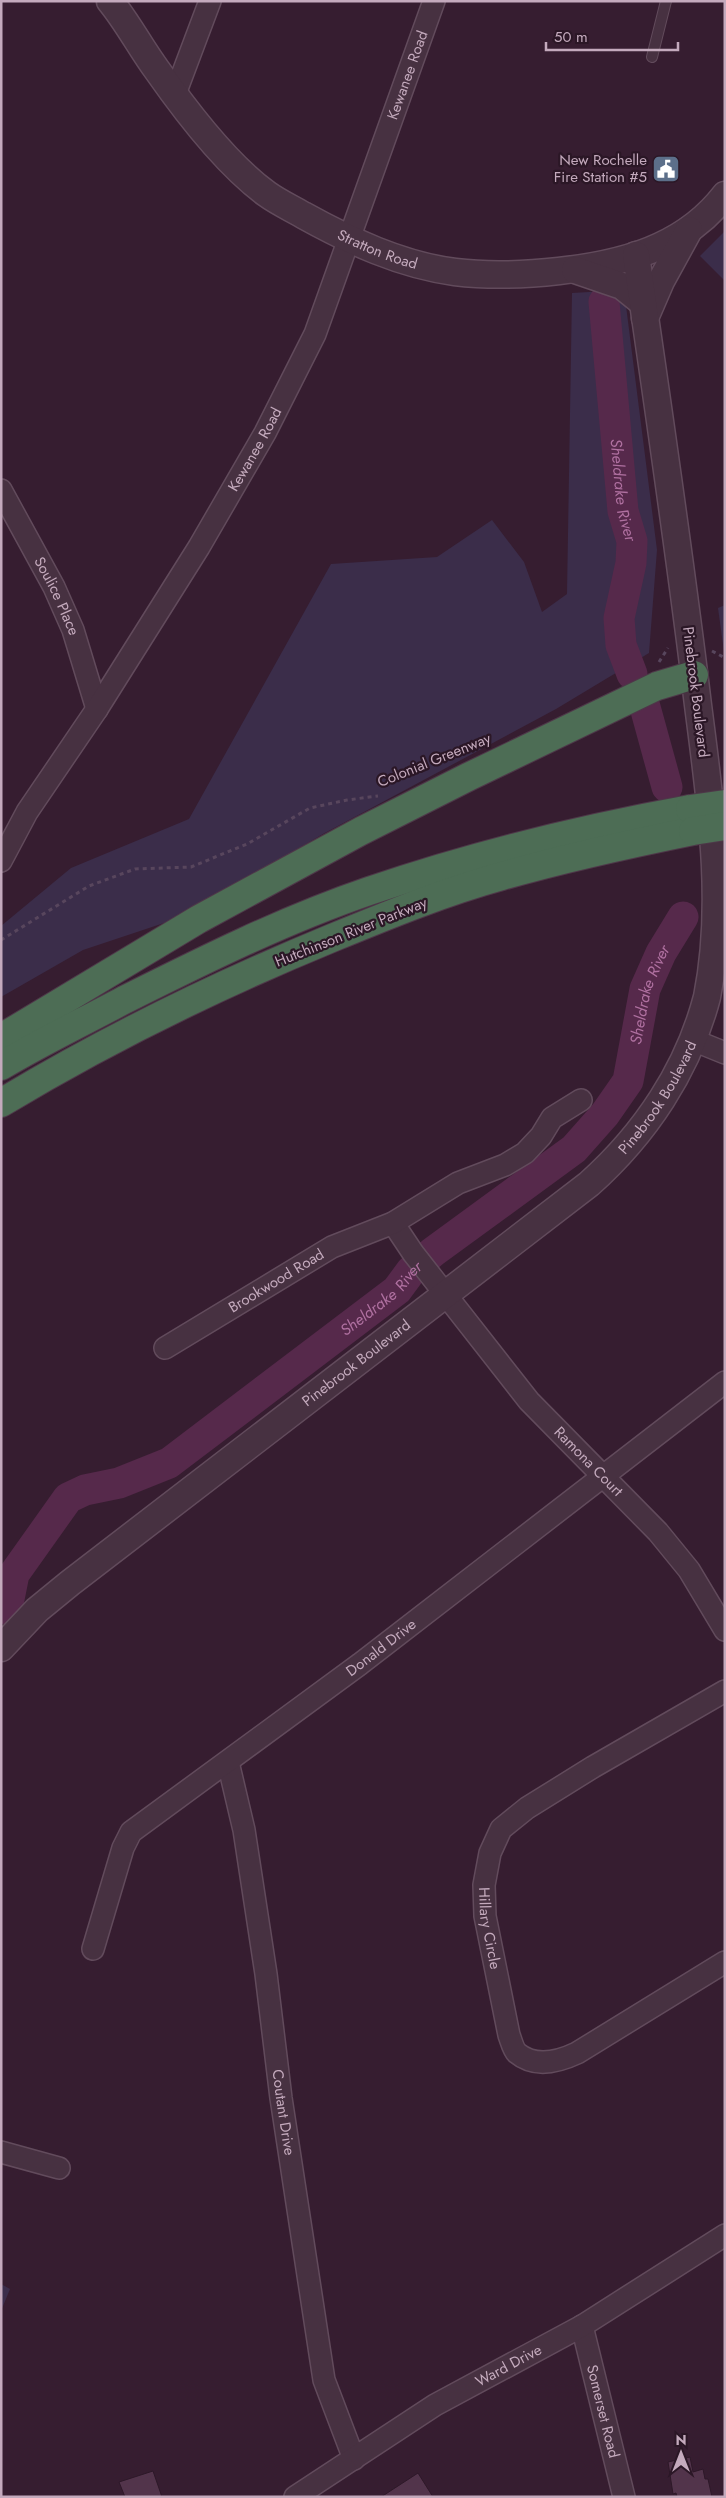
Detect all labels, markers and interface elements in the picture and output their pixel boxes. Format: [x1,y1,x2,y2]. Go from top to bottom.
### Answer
scale bar [546,20,678,52]
text: 50 m [554,26,588,48]
street label: Kewanee Road [381,28,434,123]
place label: New Rochelle Fire Station #5 [554,149,647,188]
public building icon: New Rochelle Fire Station #5 [651,154,681,184]
street label: Stratton Road [334,224,420,275]
street label: Kewanee Road [223,404,287,495]
water label: Sheldrake River [605,438,643,545]
street label: Soulice Place [29,553,85,638]
street label: Pinebrook Boulevard [677,625,715,759]
street label: Colonial Greenway [374,727,494,793]
street label: Hutchinson River Parkway [272,891,431,973]
water label: Sheldrake River [624,939,676,1046]
street label: Pinebrook Boulevard [613,1037,702,1159]
street label: Brookwood Road [224,1243,328,1318]
water label: Sheldrake River [335,1254,428,1341]
street label: Pinebrook Boulevard [297,1314,415,1412]
street label: Ramona Court [549,1422,628,1502]
street label: Donald Drive [341,1613,421,1682]
street label: Hillary Circle [473,1887,507,1971]
street label: Coutant Drive [267,2068,301,2157]
street label: Ward Drive [472,2339,546,2392]
street label: Somerset Road [581,2363,625,2460]
north arrow [656,2428,706,2478]
text: N [675,2430,687,2450]

